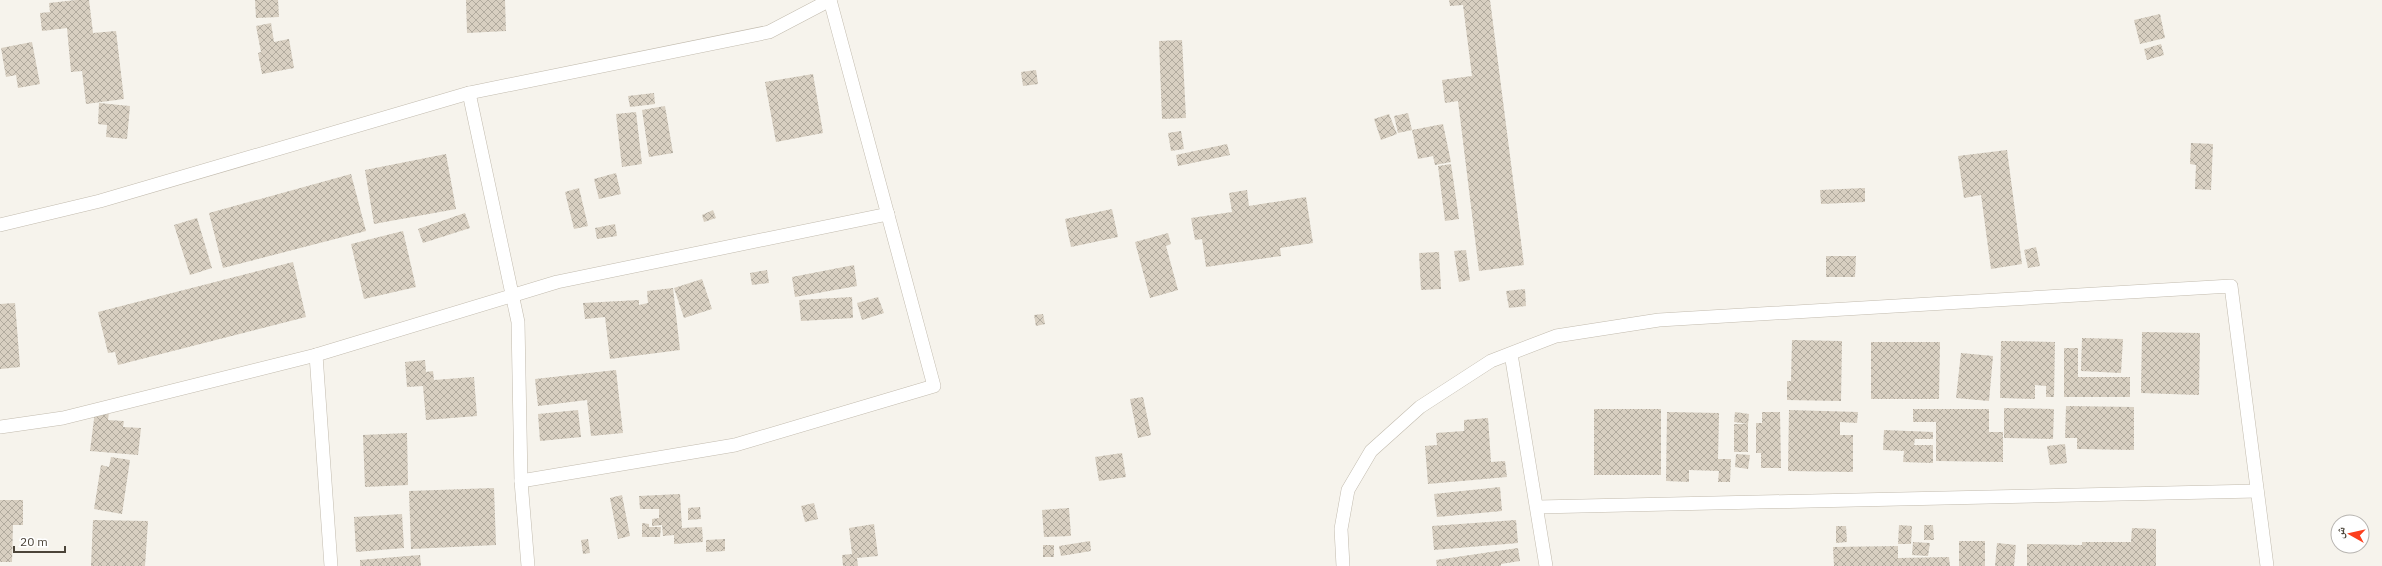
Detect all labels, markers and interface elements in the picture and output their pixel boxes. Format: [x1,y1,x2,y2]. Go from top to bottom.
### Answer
north arrow [2330,514,2370,554]
text: ش [2332,526,2349,540]
scale bar [14,528,65,554]
text: 20 m [20,534,48,549]

